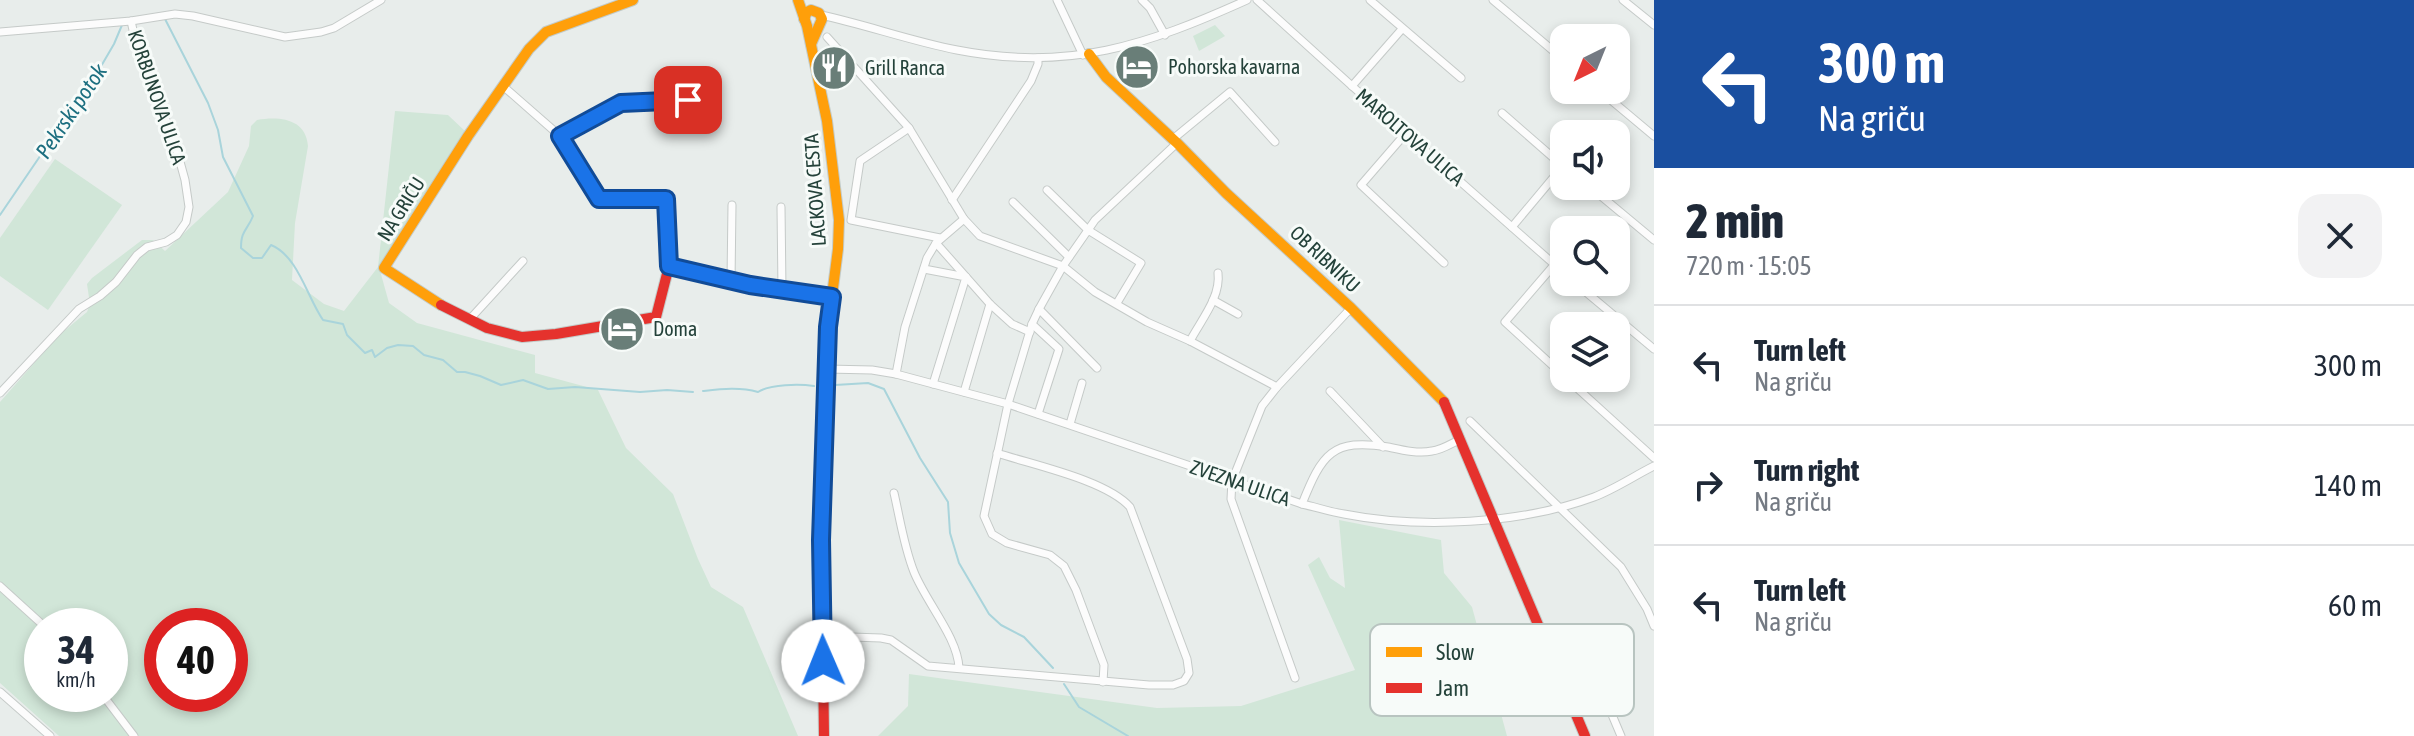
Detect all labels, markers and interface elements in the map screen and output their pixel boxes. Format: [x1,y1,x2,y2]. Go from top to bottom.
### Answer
north arrow [1550,24,1630,104]
map controls [1550,24,1630,392]
street label: KORBUNOVA ULICA [124,27,191,167]
text: 300 m [1818,31,1945,95]
icon: left [1686,32,1790,136]
hotel icon: Pohorska kavarna [1113,43,1161,91]
restaurant icon: Grill Ranca [810,44,858,92]
place label: Pohorska kavarna [1168,55,1300,78]
place label: Grill Ranca [865,56,945,79]
water label: Pekrski potok [30,58,112,163]
pin [654,66,722,134]
icon: arrive [666,78,710,122]
street label: MAROLTOVA ULICA [1352,83,1469,190]
text: Na griču [1818,97,1926,139]
button: sound [1550,120,1630,200]
street label: LACKOVA CESTA [799,133,830,247]
street label: NA GRIČU [372,173,429,245]
text: 2 min [1686,193,1784,248]
button: close [2298,194,2382,278]
button: search [1550,216,1630,296]
street label: OB RIBNIKU [1286,221,1365,297]
text: 720 m · 15:05 [1686,251,1812,281]
hotel icon: Doma [598,305,646,353]
button: layers [1550,312,1630,392]
place label: Doma [653,317,697,340]
text: Turn left [1754,333,1846,367]
icon: left [1686,343,1730,387]
text: 300 m [2314,348,2382,382]
text: Na griču [1754,367,1832,397]
text: Turn right [1754,453,1860,487]
street label: ZVEZNA ULICA [1187,455,1293,510]
icon: right [1686,463,1730,507]
text: 140 m [2314,468,2382,502]
text: Na griču [1754,487,1832,517]
text: Turn left [1754,573,1846,607]
icon: left [1686,583,1730,627]
text: 60 m [2328,588,2382,622]
text: Na griču [1754,607,1832,637]
speed limit sign: 40 [144,608,248,712]
position arrow [781,619,865,703]
legend [1370,624,1634,716]
text: 34 [57,627,95,672]
text: Slow [1436,639,1474,665]
text: km/h [56,668,96,691]
text: Jam [1436,675,1469,701]

